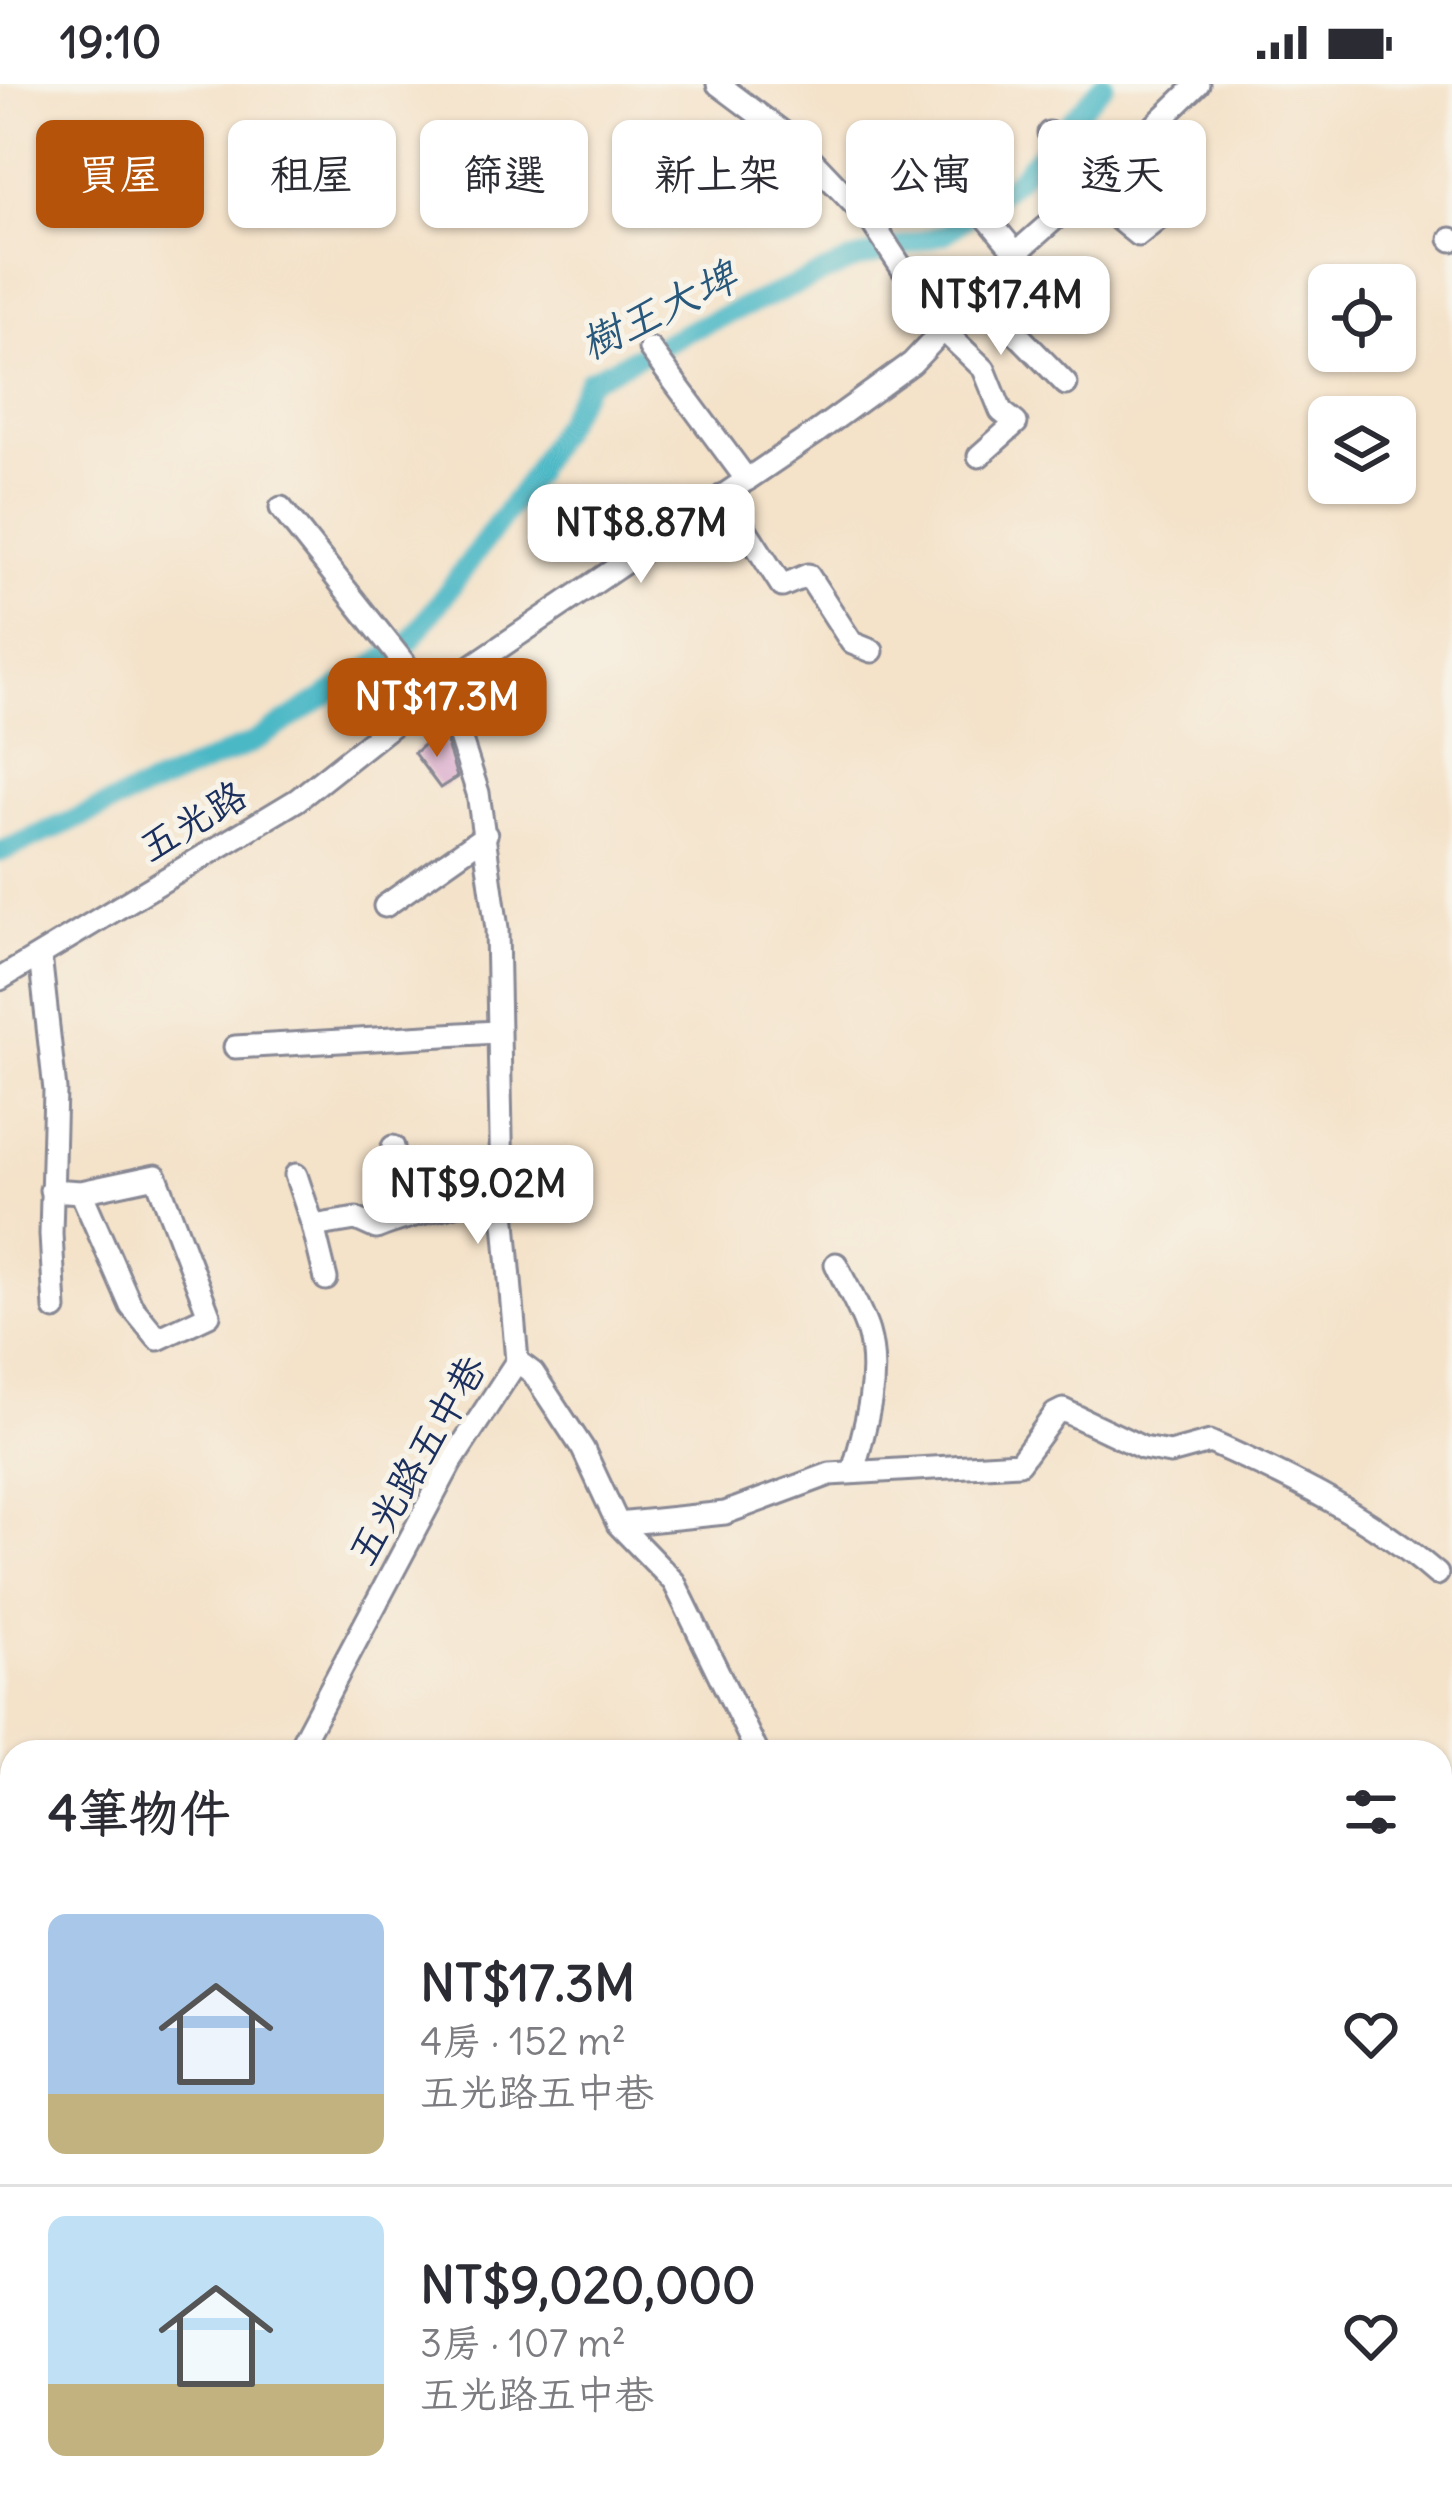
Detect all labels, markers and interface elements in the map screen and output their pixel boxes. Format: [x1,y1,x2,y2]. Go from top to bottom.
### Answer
text: 19:10 [60,14,161,70]
chip: 買屋 [36,120,204,228]
chip: 租屋 [228,120,396,228]
chip: 篩選 [420,120,588,228]
chip: 新上架 [612,120,822,228]
chip: 公寓 [846,120,1014,228]
chip: 透天 [1038,120,1206,228]
water label: 樹王大埤 [571,248,748,370]
pin: NT$17.4M [877,256,1125,358]
map controls [1308,264,1416,504]
button: locate [1308,264,1416,372]
text: NT$17.4M [919,270,1083,319]
button: layers [1308,396,1416,504]
pin: NT$8.87M [517,484,765,586]
text: NT$8.87M [555,498,727,547]
pin: NT$17.3M [313,658,561,760]
text: NT$17.3M [355,672,519,721]
street label: 五光路 [130,770,256,872]
pin: NT$9.02M [354,1145,602,1247]
text: NT$9.02M [389,1159,567,1208]
street label: 五光路五中巷 [337,1346,497,1574]
icon: filters [1338,1779,1404,1845]
text: 4筆物件 [48,1781,230,1845]
text: NT$17.3M [420,1951,635,2015]
icon: home [144,1962,288,2106]
icon: heart [1338,2001,1404,2067]
text: 4房 · 152 m² [420,2017,626,2066]
text: 五光路五中巷 [420,2068,654,2117]
text: NT$9,020,000 [420,2253,756,2317]
icon: home [144,2264,288,2408]
icon: heart [1338,2303,1404,2369]
text: 3房 · 107 m² [420,2319,626,2368]
text: 五光路五中巷 [420,2370,654,2419]

